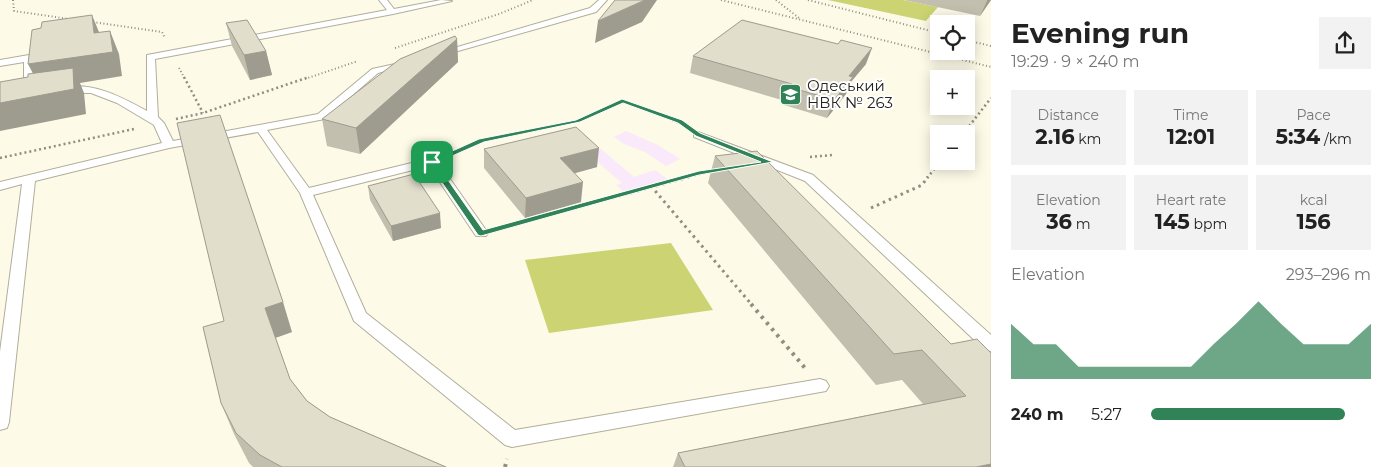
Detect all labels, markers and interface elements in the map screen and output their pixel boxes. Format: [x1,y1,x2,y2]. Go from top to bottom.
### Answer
map controls [930,15,975,170]
button: locate [930,15,975,60]
text: Evening run [1011,16,1189,50]
button: share [1319,17,1371,69]
text: 19:29 · 9 × 240 m [1011,52,1140,71]
button: + [930,70,975,115]
place label: Одеський НВК № 263 [807,76,893,112]
school or university icon: Одеський НВК № 263 [779,82,803,106]
text: Distance [1038,106,1099,124]
text: Time [1173,106,1209,124]
text: Pace [1296,106,1331,124]
text: 2.16 [1035,124,1075,149]
text: 12:01 [1167,124,1215,149]
text: 5:34 [1275,124,1320,149]
button: − [930,125,975,170]
text: km [1075,130,1101,148]
text: /km [1320,130,1352,148]
pin [411,141,453,183]
icon: arrive [418,148,446,176]
text: Elevation [1036,191,1101,209]
text: Heart rate [1156,191,1226,209]
text: kcal [1300,191,1328,209]
text: 36 [1046,209,1072,234]
text: 145 [1155,209,1190,234]
text: 156 [1297,209,1331,234]
text: m [1072,215,1091,233]
text: bpm [1190,215,1227,233]
text: Elevation [1011,265,1085,284]
text: 293–296 m [1286,265,1371,284]
text: 240 m [1011,405,1063,424]
text: 5:27 [1091,405,1122,424]

